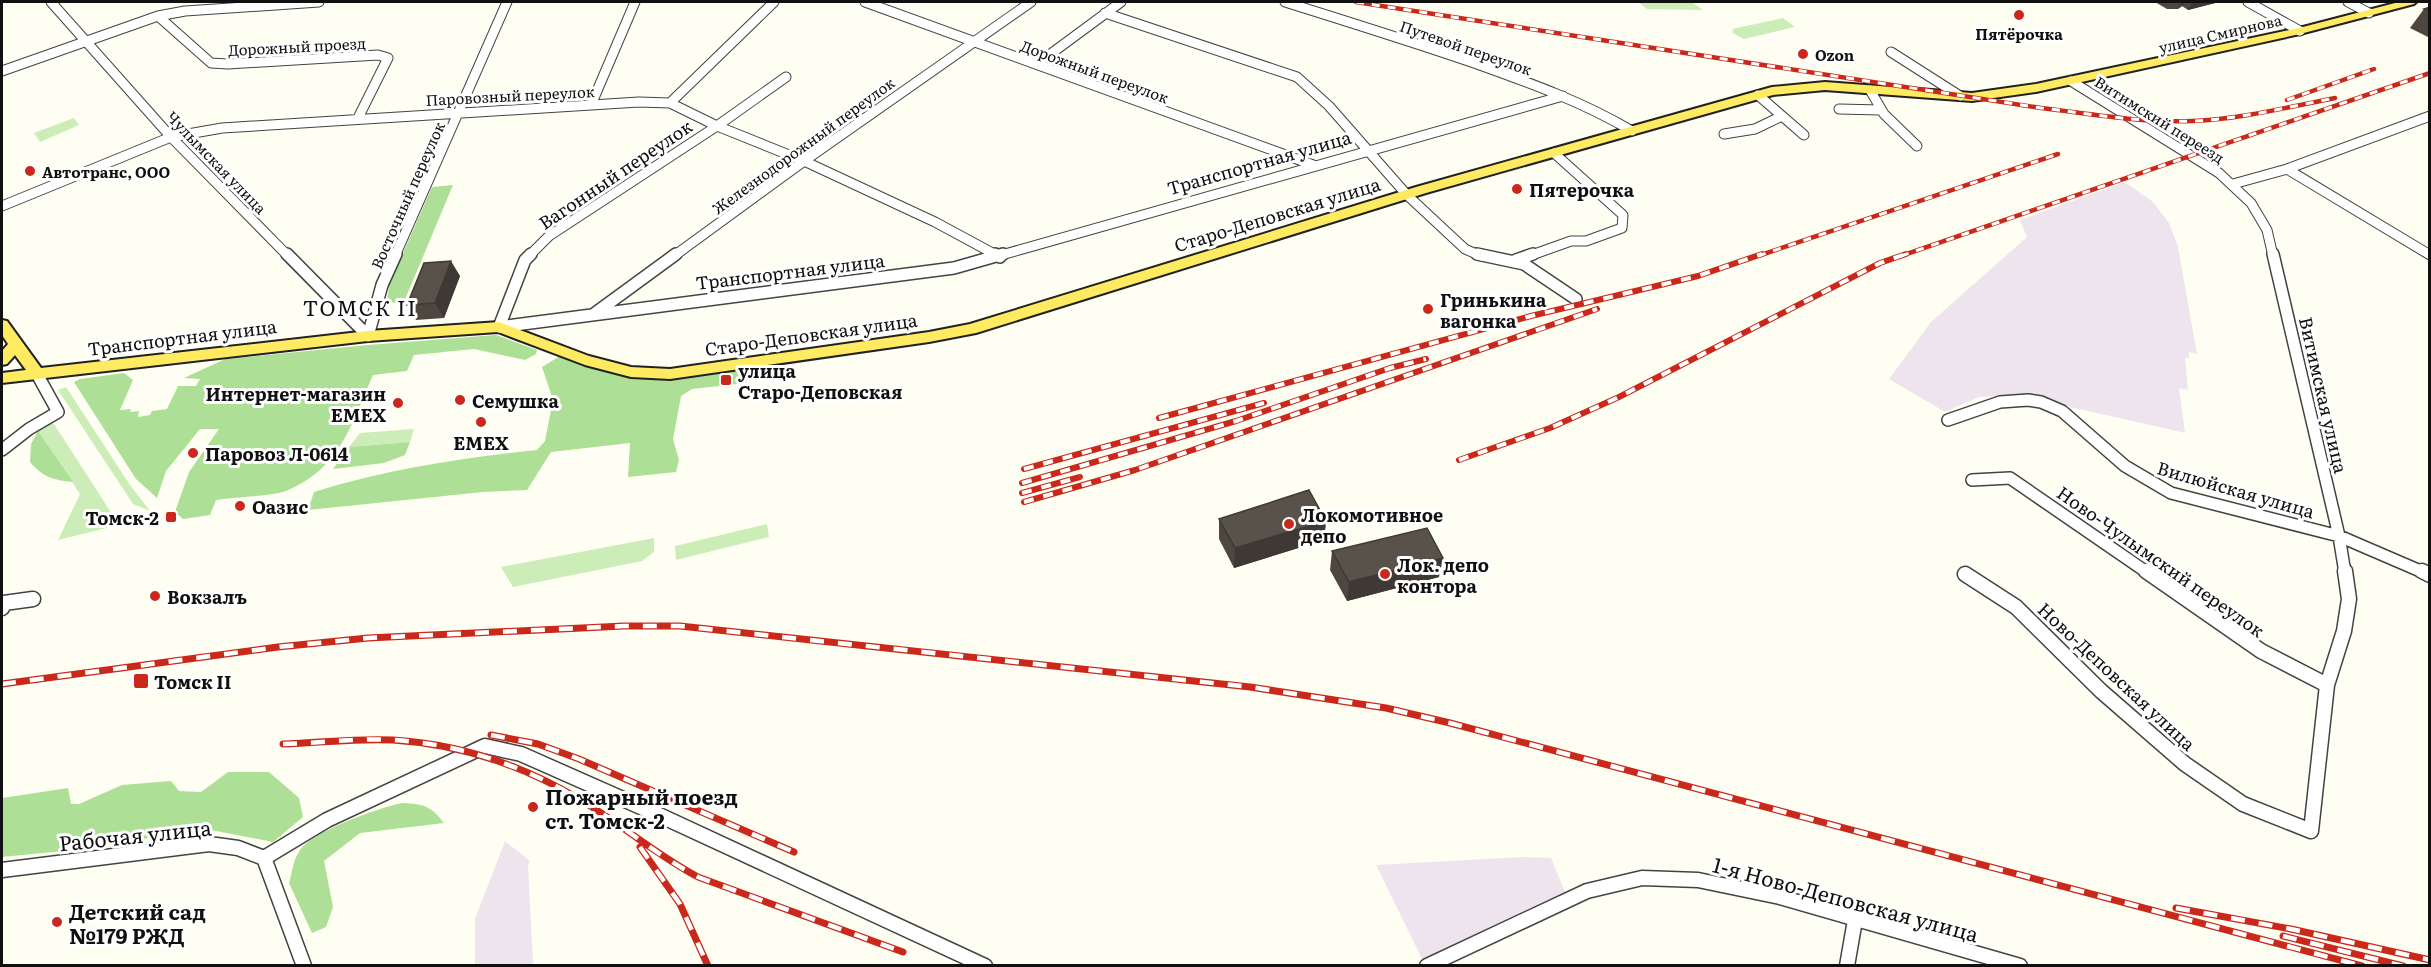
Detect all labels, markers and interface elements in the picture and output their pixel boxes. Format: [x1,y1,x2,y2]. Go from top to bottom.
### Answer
street label: улица Смирнова [2156,7,2285,58]
marker: Пятёрочка [2012,8,2026,22]
street label: Путевой переулок [1397,14,1535,80]
place label: Пятёрочка [1975,22,2063,45]
street label: Дорожный проезд [227,31,367,61]
street label: Дорожный переулок [1018,34,1172,108]
place label: Ozon [1815,43,1855,66]
marker: Ozon [1796,47,1810,61]
street label: Витимский переезд [2090,70,2230,168]
street label: Железнодорожный переулок [707,71,899,219]
street label: Паровозный переулок [425,79,595,111]
street label: Чулымская улица [162,105,273,219]
street label: Вагонный переулок [533,112,698,236]
street label: Восточный переулок [364,118,450,272]
street label: Транспортная улица [1164,123,1355,201]
place label: Автотранс, ООО [42,160,170,183]
marker: Автотранс, ООО [23,164,37,178]
street label: Старо-Деповская улица [1171,170,1384,258]
place label: Пятерочка [1529,176,1635,203]
marker: Пятерочка [1510,182,1524,196]
street label: Транспортная улица [694,246,886,296]
place label: Гринькина вагонка [1440,286,1547,334]
district label: ТОМСК II [303,291,417,322]
marker: Гринькина вагонка [1421,302,1435,316]
street label: Старо-Деповская улица [703,306,919,362]
street label: Транспортная улица [86,312,278,362]
street label: Витимская улица [2293,314,2355,476]
place label: улица Старо-Деповская [738,357,902,405]
marker: улица Старо-Деповская [719,373,733,387]
place label: Интернет-магазин EMEX [205,380,386,428]
place label: Семушка [472,387,560,414]
marker: Семушка [453,393,467,407]
marker: Интернет-магазин EMEX [391,396,405,410]
marker: EMEX [474,415,488,429]
place label: EMEX [453,429,509,456]
place label: Паровоз Л-0614 [205,440,349,467]
marker: Паровоз Л-0614 [186,446,200,460]
street label: Вилюйская улица [2154,454,2318,524]
street label: Ново-Чулымский переулок [2052,479,2271,643]
place label: Оазис [252,493,308,520]
marker: Оазис [233,499,247,513]
place label: Локомотивное депо [1301,501,1443,549]
place label: Томск-2 [85,504,159,531]
marker: Томск-2 [164,510,178,524]
marker: Локомотивное депо [1282,517,1296,531]
place label: Лок. депо контора [1397,551,1489,599]
marker: Лок. депо контора [1378,567,1392,581]
place label: Вокзалъ [167,583,247,610]
marker: Вокзалъ [148,589,162,603]
street label: Ново-Деповская улица [2032,596,2202,757]
place label: Томск II [154,668,231,695]
marker: Томск II [132,672,150,690]
place label: Пожарный поезд ст. Томск-2 [545,780,738,835]
marker: Пожарный поезд ст. Томск-2 [526,800,540,814]
street label: Рабочая улица [57,810,214,857]
street label: 1-я Ново-Деповская улица [1710,848,1983,949]
place label: Детский сад №179 РЖД [69,895,206,950]
marker: Детский сад №179 РЖД [50,915,64,929]

